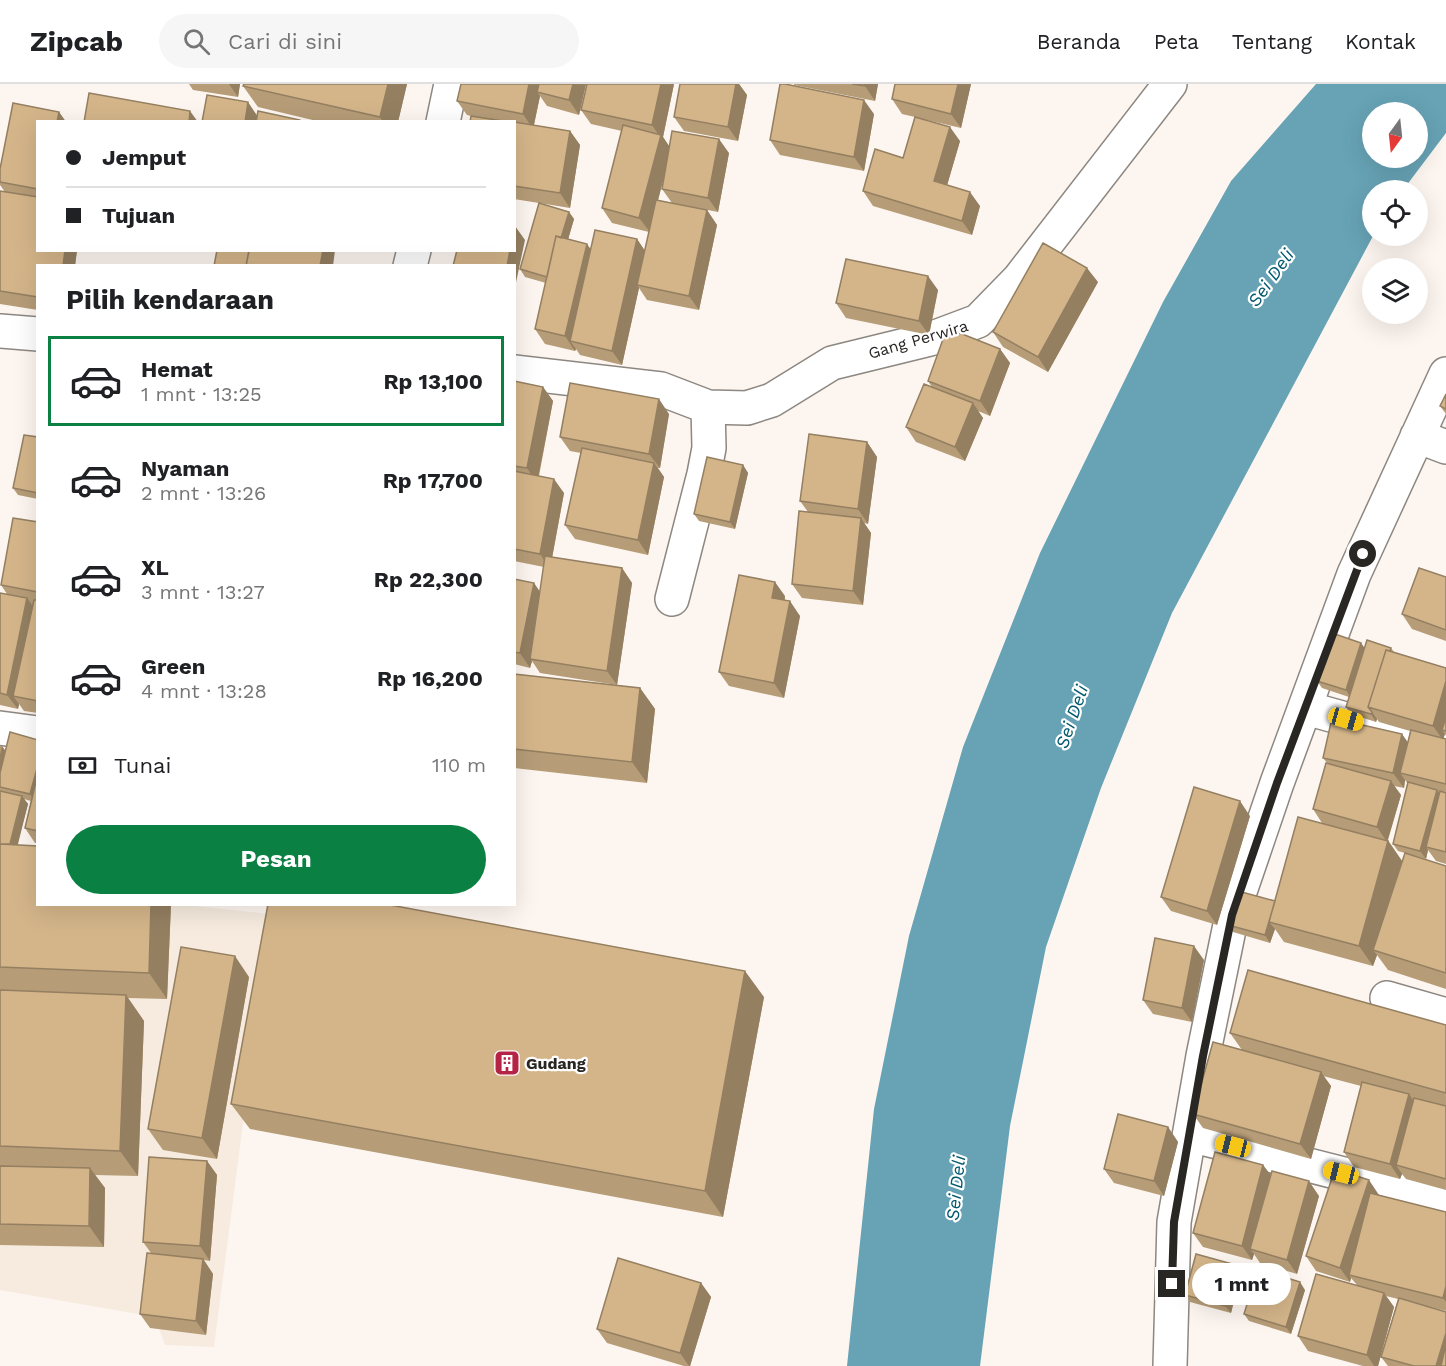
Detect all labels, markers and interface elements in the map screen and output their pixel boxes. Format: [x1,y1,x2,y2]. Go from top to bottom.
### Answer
search box [159,14,579,68]
text: Zipcab [30,25,123,58]
icon: search [180,25,213,58]
text: Cari di sini [228,29,342,54]
text: Beranda [1037,29,1121,54]
text: Peta [1154,29,1199,54]
text: Tentang [1232,29,1312,54]
text: Kontak [1345,29,1416,54]
north arrow [1362,102,1428,168]
map controls [1362,102,1428,324]
text: Jemput [102,145,186,170]
button: locate [1362,180,1428,246]
text: Tujuan [102,203,175,228]
water label: Sei Deli [1243,244,1299,311]
button: layers [1362,258,1428,324]
text: Pilih kendaraan [66,284,274,316]
street label: Gang Perwira [866,316,970,363]
icon: car [69,354,123,408]
text: Hemat [141,357,213,382]
text: Rp 13,100 [383,369,483,394]
text: 1 mnt · 13:25 [141,382,262,406]
icon: car [69,453,123,507]
text: Nyaman [141,456,229,481]
text: Rp 17,700 [383,468,483,493]
text: 2 mnt · 13:26 [141,481,266,505]
route start [1349,540,1376,567]
icon: car [69,552,123,606]
text: XL [141,555,169,580]
text: Rp 22,300 [374,567,483,592]
text: 3 mnt · 13:27 [141,580,265,604]
icon: car [69,651,123,705]
text: Green [141,654,205,679]
text: Rp 16,200 [377,666,483,691]
text: 4 mnt · 13:28 [141,679,267,703]
water label: Sei Deli [1051,681,1093,751]
car [1326,705,1366,733]
icon: cash [66,749,99,782]
text: Tunai [114,753,171,778]
text: 110 m [432,753,486,777]
button: Pesan [66,825,486,894]
building icon: Gudang [492,1048,522,1078]
place label: Gudang [526,1054,586,1073]
car [1213,1133,1253,1159]
water label: Sei Deli [942,1153,970,1222]
car [1321,1160,1361,1186]
callout: 1 mnt [1193,1263,1292,1305]
route end [1158,1270,1185,1297]
text: 1 mnt [1214,1272,1269,1296]

